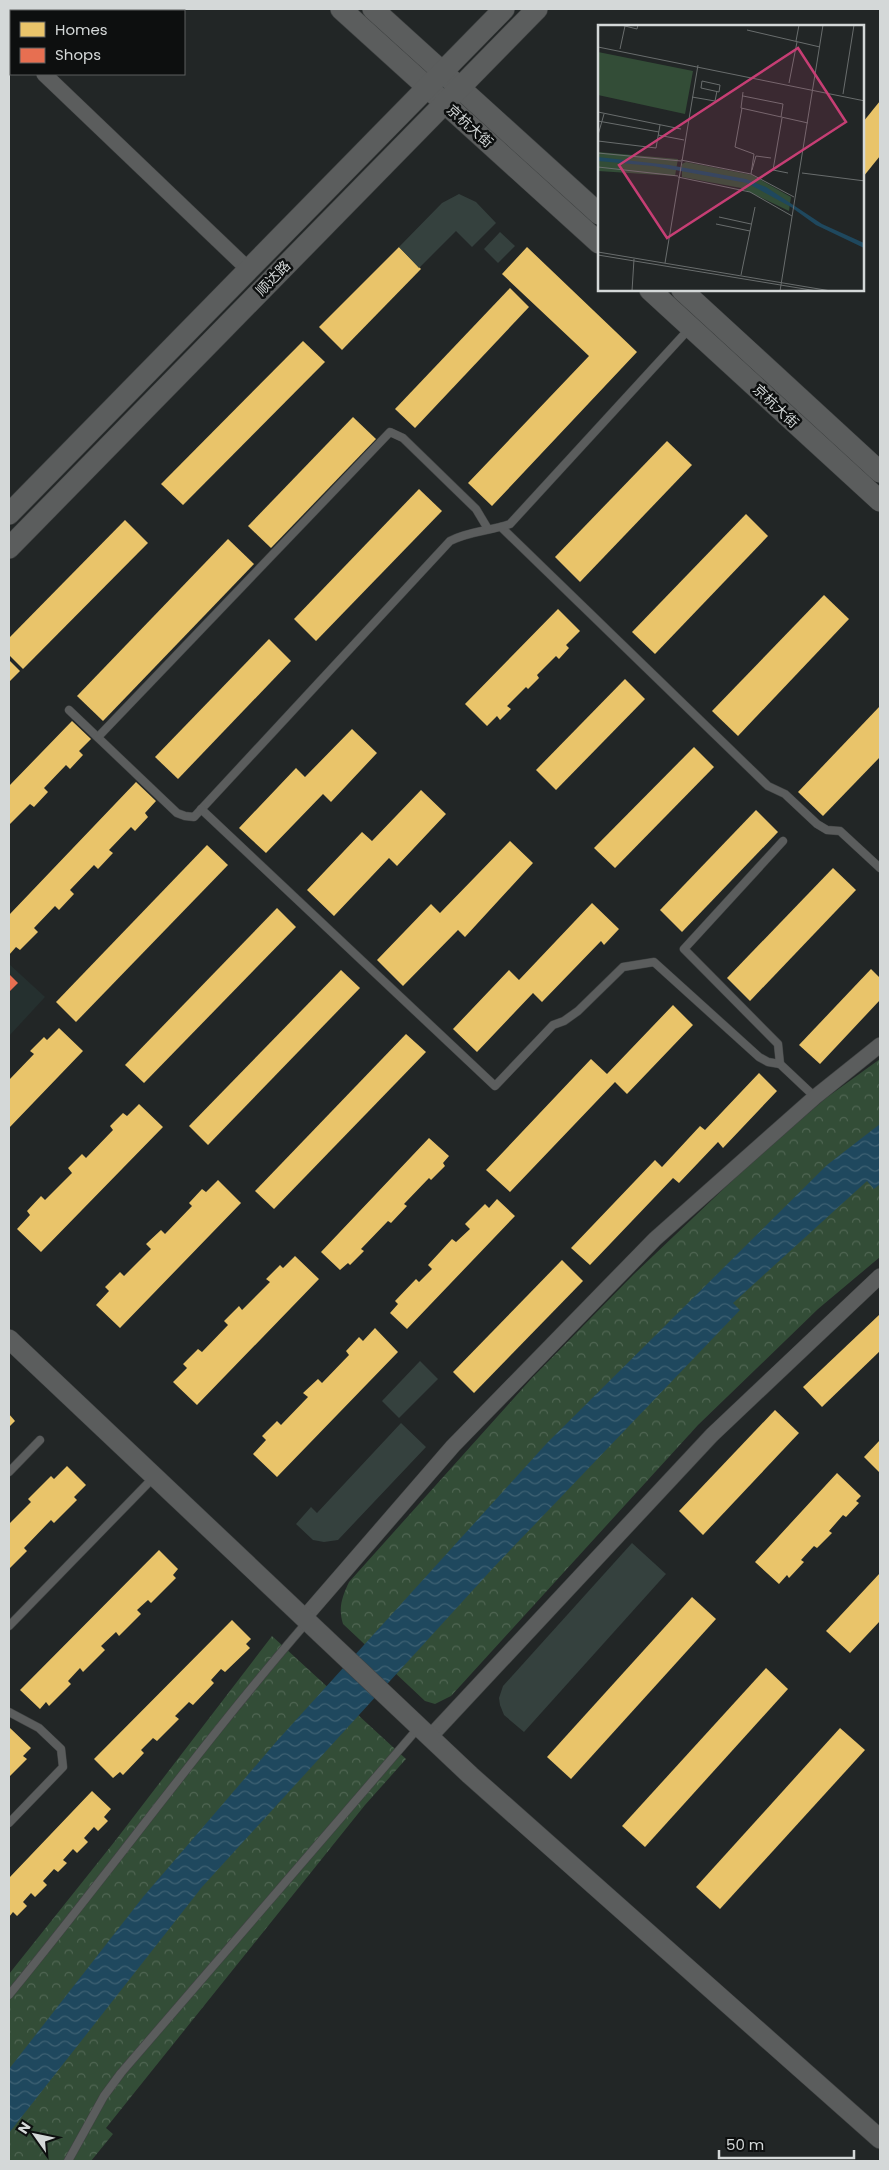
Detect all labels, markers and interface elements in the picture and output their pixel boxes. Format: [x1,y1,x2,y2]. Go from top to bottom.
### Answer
legend [10,10,185,75]
text: Homes [55,19,108,40]
inset map [598,25,864,291]
text: Shops [55,44,101,65]
street label: 京杭大街 [443,100,497,152]
street label: 顺达路 [251,256,295,300]
street label: 京杭大街 [749,380,803,432]
north arrow [10,2110,60,2160]
text: N [13,2118,35,2138]
scale bar [719,2128,854,2160]
text: 50 m [726,2134,764,2155]

